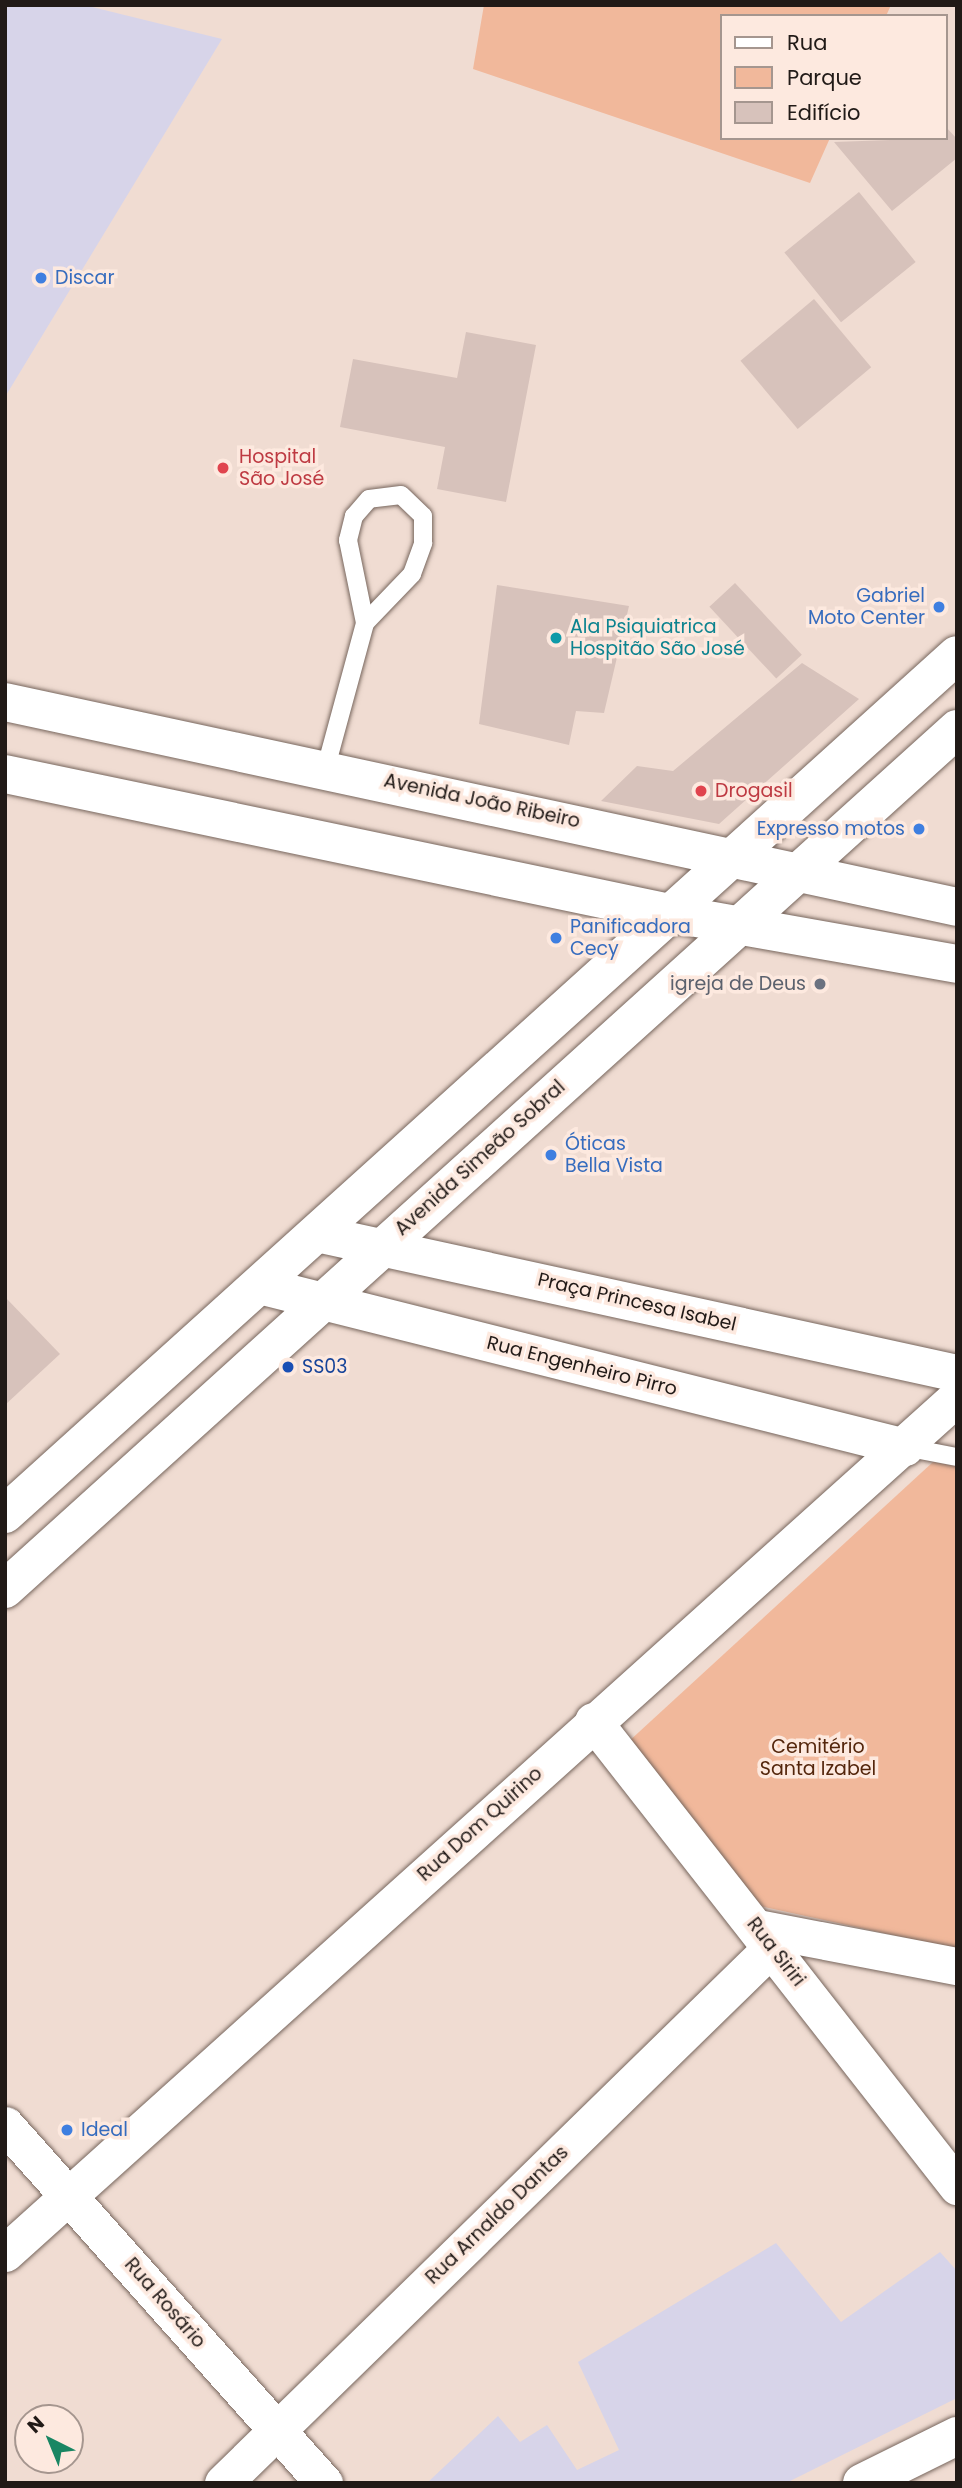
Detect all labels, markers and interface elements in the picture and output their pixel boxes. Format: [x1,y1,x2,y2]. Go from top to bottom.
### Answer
legend [720,14,948,140]
text: Rua [787,28,827,57]
text: Parque [787,63,862,92]
text: Edifício [787,98,861,127]
place label: Discar [55,267,114,289]
marker: Discar [33,270,49,286]
place label: Hospital São José [239,446,324,490]
marker: Hospital São José [213,458,233,478]
place label: Gabriel Moto Center [808,585,925,629]
marker: Gabriel Moto Center [931,599,947,615]
place label: Ala Psiquiatrica Hospitão São José [570,616,745,660]
marker: Ala Psiquiatrica Hospitão São José [548,630,564,646]
street label: Avenida João Ribeiro [382,769,582,833]
place label: Drogasil [715,780,793,802]
marker: Drogasil [693,783,709,799]
place label: Expresso motos [757,818,905,840]
marker: Expresso motos [911,821,927,837]
place label: Panificadora Cecy [570,916,691,960]
marker: Panificadora Cecy [548,930,564,946]
place label: igreja de Deus [670,973,806,995]
marker: igreja de Deus [812,976,828,992]
street label: Avenida Simeão Sobral [390,1076,570,1240]
place label: Óticas Bella Vista [565,1133,663,1177]
marker: Óticas Bella Vista [543,1147,559,1163]
street label: Praça Princesa Isabel [535,1268,739,1336]
street label: Rua Engenheiro Pirro [485,1331,679,1401]
place label: SS03 [302,1356,347,1378]
marker: SS03 [280,1359,296,1375]
park label: Cemitério Santa Izabel [760,1736,876,1780]
street label: Rua Dom Quirino [413,1762,547,1886]
street label: Rua Siriri [742,1913,810,1991]
place label: Ideal [81,2119,128,2141]
marker: Ideal [59,2122,75,2138]
street label: Rua Arnaldo Dantas [421,2141,573,2289]
street label: Rua Rosário [120,2253,210,2353]
north arrow [14,2404,84,2474]
text: N [21,2410,50,2439]

